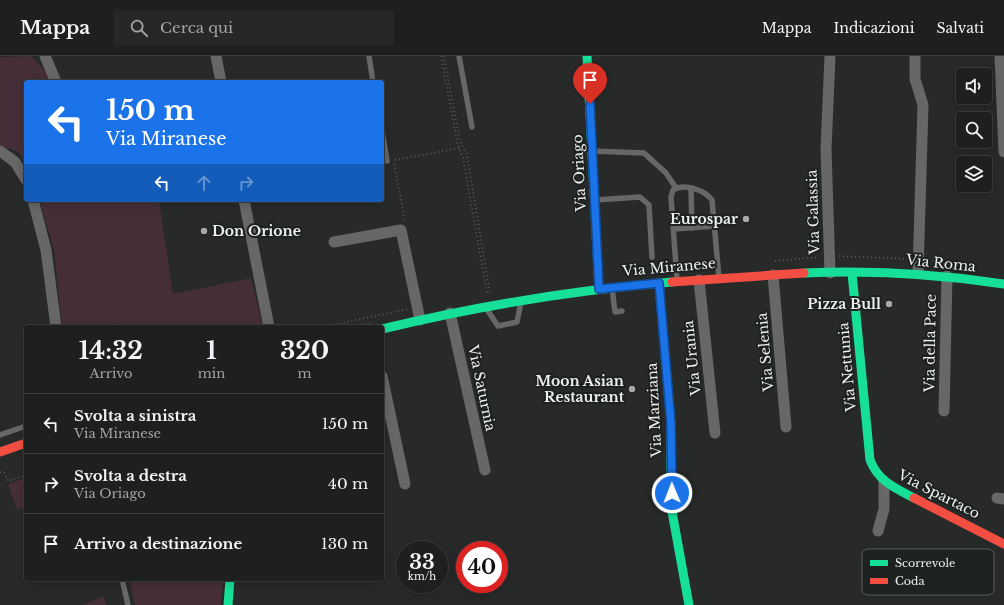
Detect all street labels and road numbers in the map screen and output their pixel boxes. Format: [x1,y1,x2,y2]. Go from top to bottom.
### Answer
street label: Via Oriago [568,134,590,213]
street label: Via Galassia [803,169,824,256]
street label: Via Roma [904,250,977,276]
street label: Via Miranese [621,254,716,280]
street label: Via della Pace [920,294,940,393]
street label: Via Selenia [753,312,777,393]
street label: Via Urania [679,319,705,397]
street label: Via Nettunia [834,321,860,413]
street label: Via Saturnia [464,342,500,433]
street label: Via Marziana [643,362,666,459]
street label: Via Spartaco [894,465,983,522]

